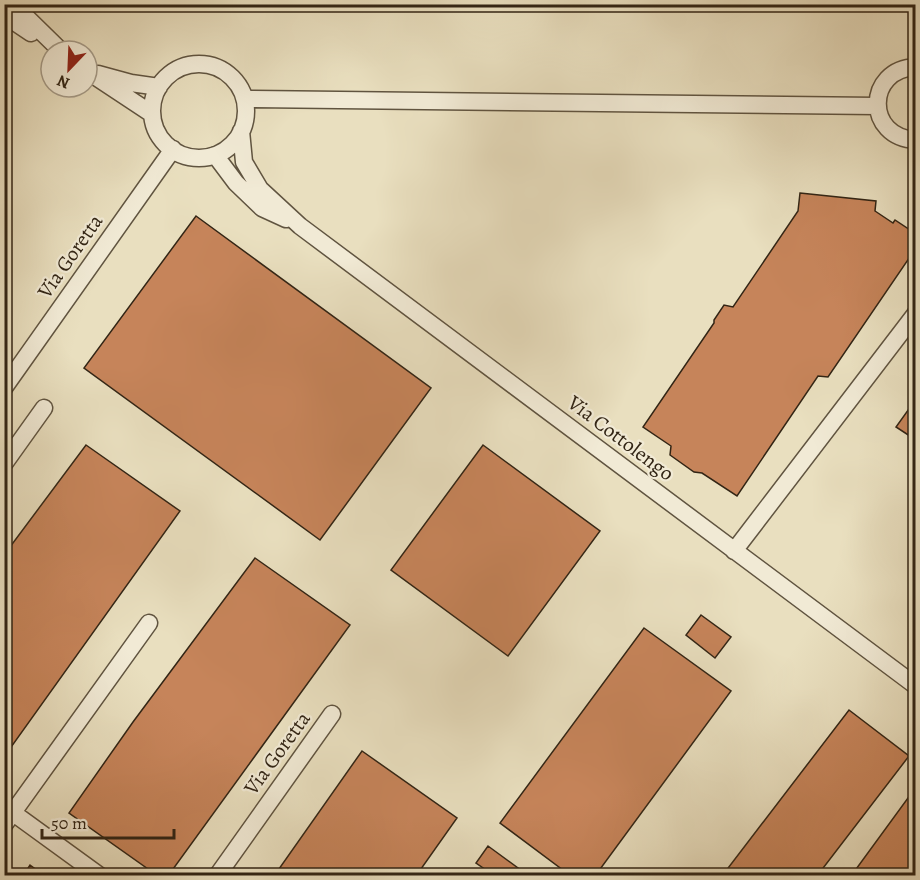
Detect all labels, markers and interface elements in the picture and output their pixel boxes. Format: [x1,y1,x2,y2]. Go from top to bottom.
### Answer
north arrow [39,39,99,99]
text: N [54,69,73,94]
street label: Via Goretta [30,208,109,304]
street label: Via Cottolengo [561,388,680,487]
street label: Via Goretta [237,705,317,801]
scale bar [42,802,174,840]
text: 50 m [51,811,87,835]

